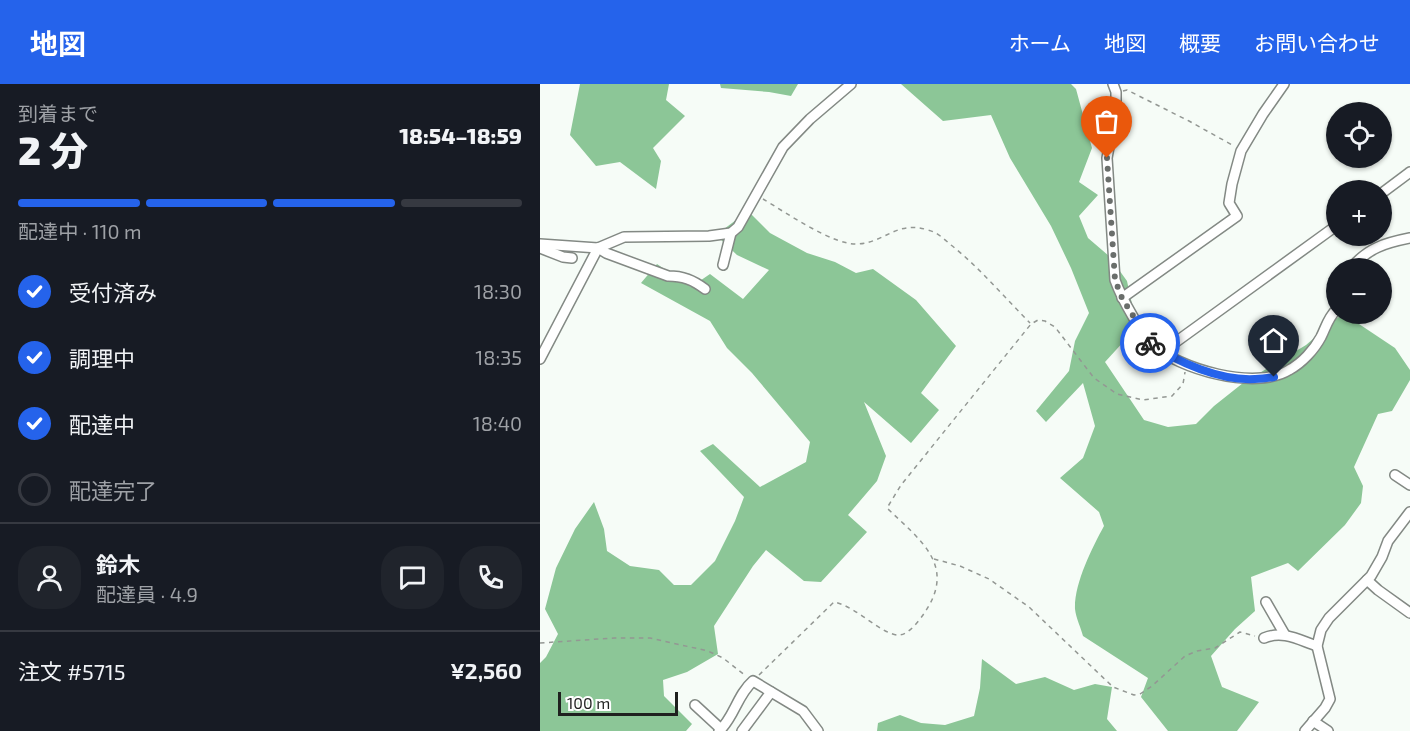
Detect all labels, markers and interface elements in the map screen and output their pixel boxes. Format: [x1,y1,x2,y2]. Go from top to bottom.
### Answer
text: 地図 [30,26,86,60]
text: ホーム [1009,30,1071,55]
text: 地図 [1104,30,1146,55]
text: 概要 [1179,30,1221,55]
text: お問い合わせ [1254,30,1380,55]
pin [1081,96,1132,158]
text: 到着まで [18,101,98,125]
map controls [1326,102,1392,324]
button: locate [1326,102,1392,168]
icon: bag [1090,105,1123,138]
text: 18:54–18:59 [399,122,522,148]
text: 2 分 [18,126,88,173]
button: + [1326,180,1392,246]
text: 配達中 · 110 m [18,219,142,243]
button: − [1326,258,1392,324]
icon: check [18,275,51,308]
text: 受付済み [69,279,157,305]
text: 18:30 [474,279,522,303]
courier [1120,313,1180,373]
pin [1248,315,1299,377]
icon: home [1257,324,1290,357]
icon: bike [1134,327,1167,360]
icon: check [18,341,51,374]
text: 調理中 [69,345,135,371]
text: 18:35 [475,345,522,369]
icon: check [18,407,51,440]
text: 配達中 [69,411,135,437]
text: 18:40 [473,411,522,435]
text: 配達完了 [69,477,157,503]
button: person [18,546,81,609]
button: chat [381,546,444,609]
button: phone [459,546,522,609]
text: 鈴木 [96,551,140,577]
text: 配達員 · 4.9 [96,582,198,606]
text: ¥2,560 [450,657,522,683]
text: 注文 #5715 [18,658,126,684]
scale bar [558,689,678,716]
text: 100 m [567,693,610,712]

